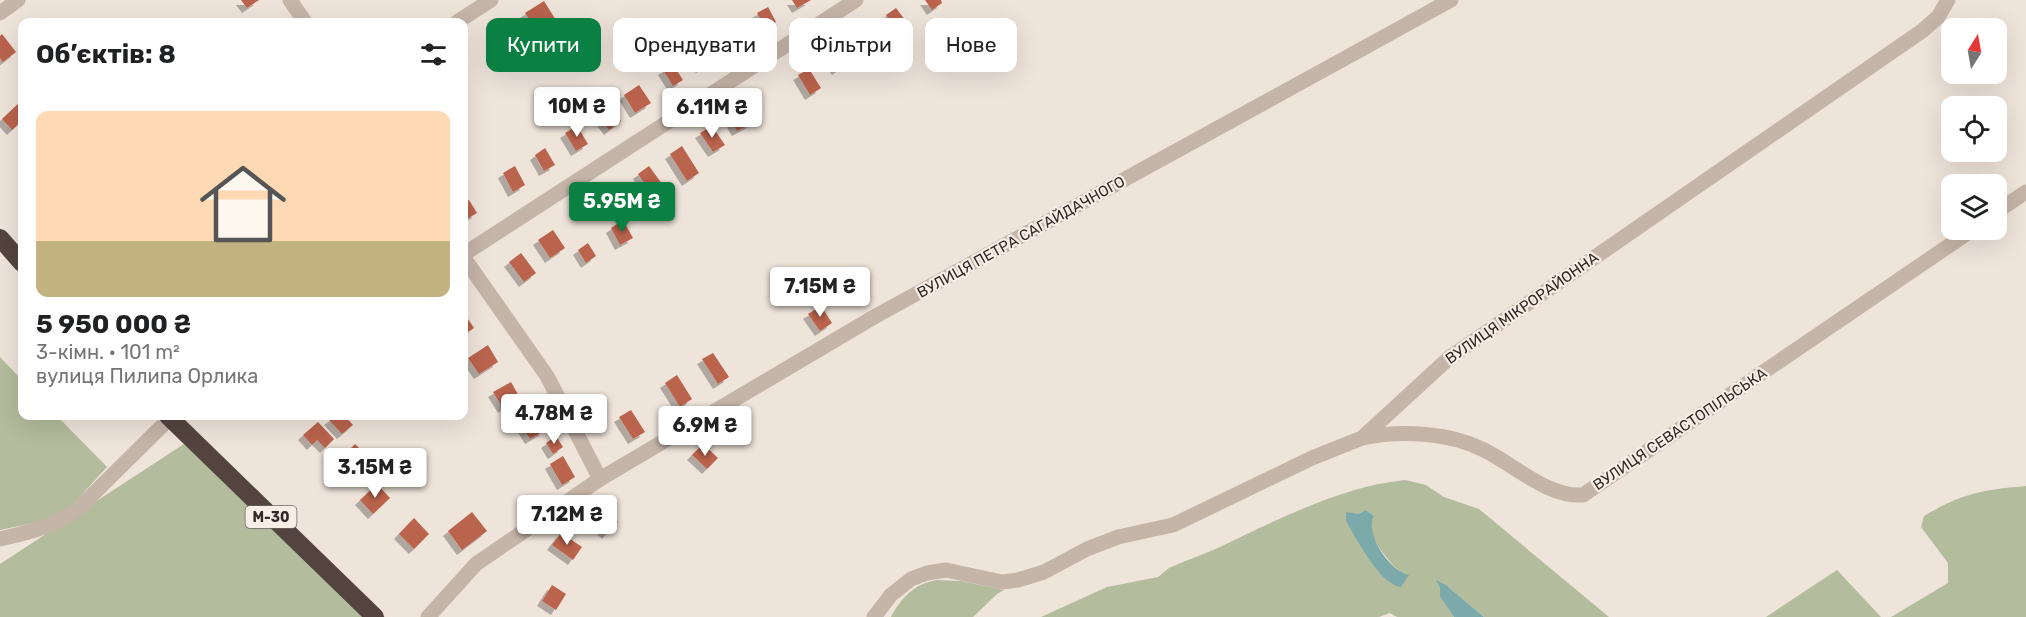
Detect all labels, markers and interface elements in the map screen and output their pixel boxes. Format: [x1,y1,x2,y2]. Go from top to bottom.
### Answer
chip: Купити [486,18,601,72]
chip: Орендувати [613,18,777,72]
chip: Фільтри [789,18,913,72]
chip: Нове [925,18,1017,72]
north arrow [1941,18,2007,84]
map controls [1941,18,2007,240]
icon: filters [417,38,450,71]
text: Об’єктів: 8 [36,39,176,70]
pin: 10M ₴ [535,87,619,138]
pin: 6.11M ₴ [657,88,767,139]
text: 10M ₴ [548,94,606,118]
text: 6.11M ₴ [676,95,748,119]
button: locate [1941,96,2007,162]
icon: home [189,150,297,258]
street label: ВУЛИЦЯ ПЕТРА САГАЙДАЧНОГО [914,172,1128,302]
button: layers [1941,174,2007,240]
pin: 5.95M ₴ [567,182,677,233]
text: 5.95M ₴ [583,189,661,213]
street label: ВУЛИЦЯ МІКРОРАЙОННА [1442,248,1602,368]
pin: 7.15M ₴ [765,267,875,318]
text: 7.15M ₴ [784,274,856,298]
text: 5 950 000 ₴ [36,309,191,340]
text: 3-кімн. · 101 m² [36,340,180,364]
text: вулиця Пилипа Орлика [36,364,258,388]
street label: ВУЛИЦЯ СЕВАСТОПІЛЬСЬКА [1590,364,1770,494]
pin: 4.78M ₴ [499,394,609,445]
text: 4.78M ₴ [515,401,593,425]
pin: 6.9M ₴ [656,406,754,457]
text: 6.9M ₴ [672,413,738,437]
pin: 3.15M ₴ [320,448,430,499]
text: 3.15M ₴ [338,455,412,479]
pin: 7.12M ₴ [512,495,622,546]
text: 7.12M ₴ [531,502,603,526]
road number: М-30 [246,506,296,528]

